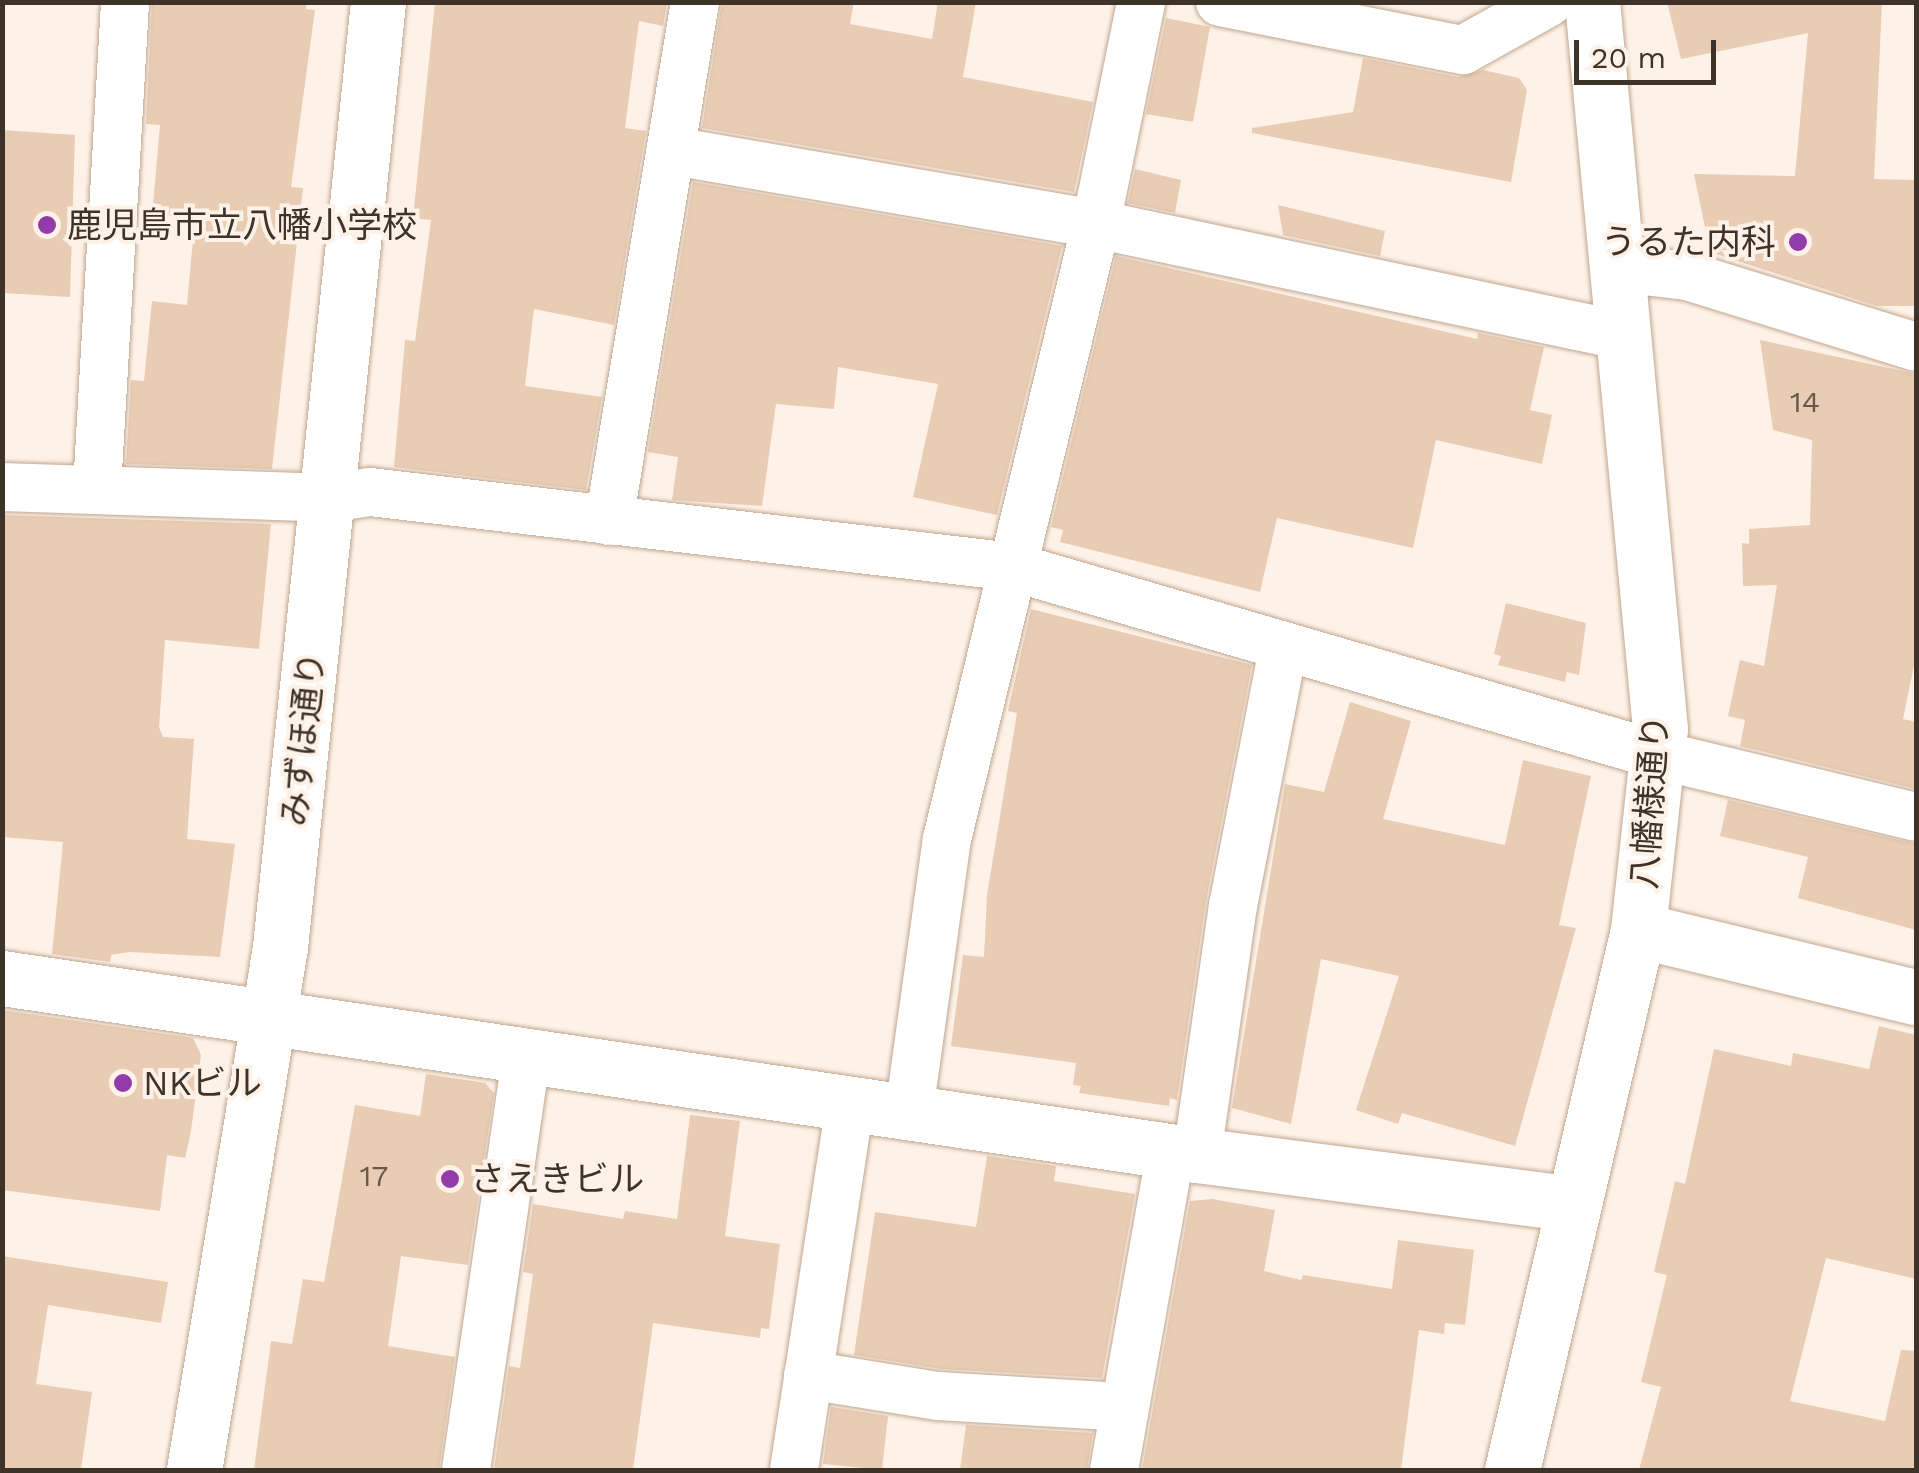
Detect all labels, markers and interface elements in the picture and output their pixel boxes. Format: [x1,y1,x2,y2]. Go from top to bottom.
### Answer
scale bar [1579,20,1722,82]
text: 20 m [1591,40,1666,75]
place label: 鹿児島市立八幡小学校 [67,204,417,246]
marker: 鹿児島市立八幡小学校 [36,214,58,236]
place label: うるた内科 [1601,221,1776,263]
marker: うるた内科 [1785,229,1811,255]
house number: 14 [1790,384,1820,420]
street label: みずほ通り [273,650,333,828]
street label: 八幡様通り [1623,713,1677,891]
place label: NKビル [143,1062,262,1104]
marker: NKビル [112,1072,134,1094]
house number: 17 [360,1158,388,1194]
place label: さえきビル [470,1158,645,1200]
marker: さえきビル [439,1168,461,1190]

